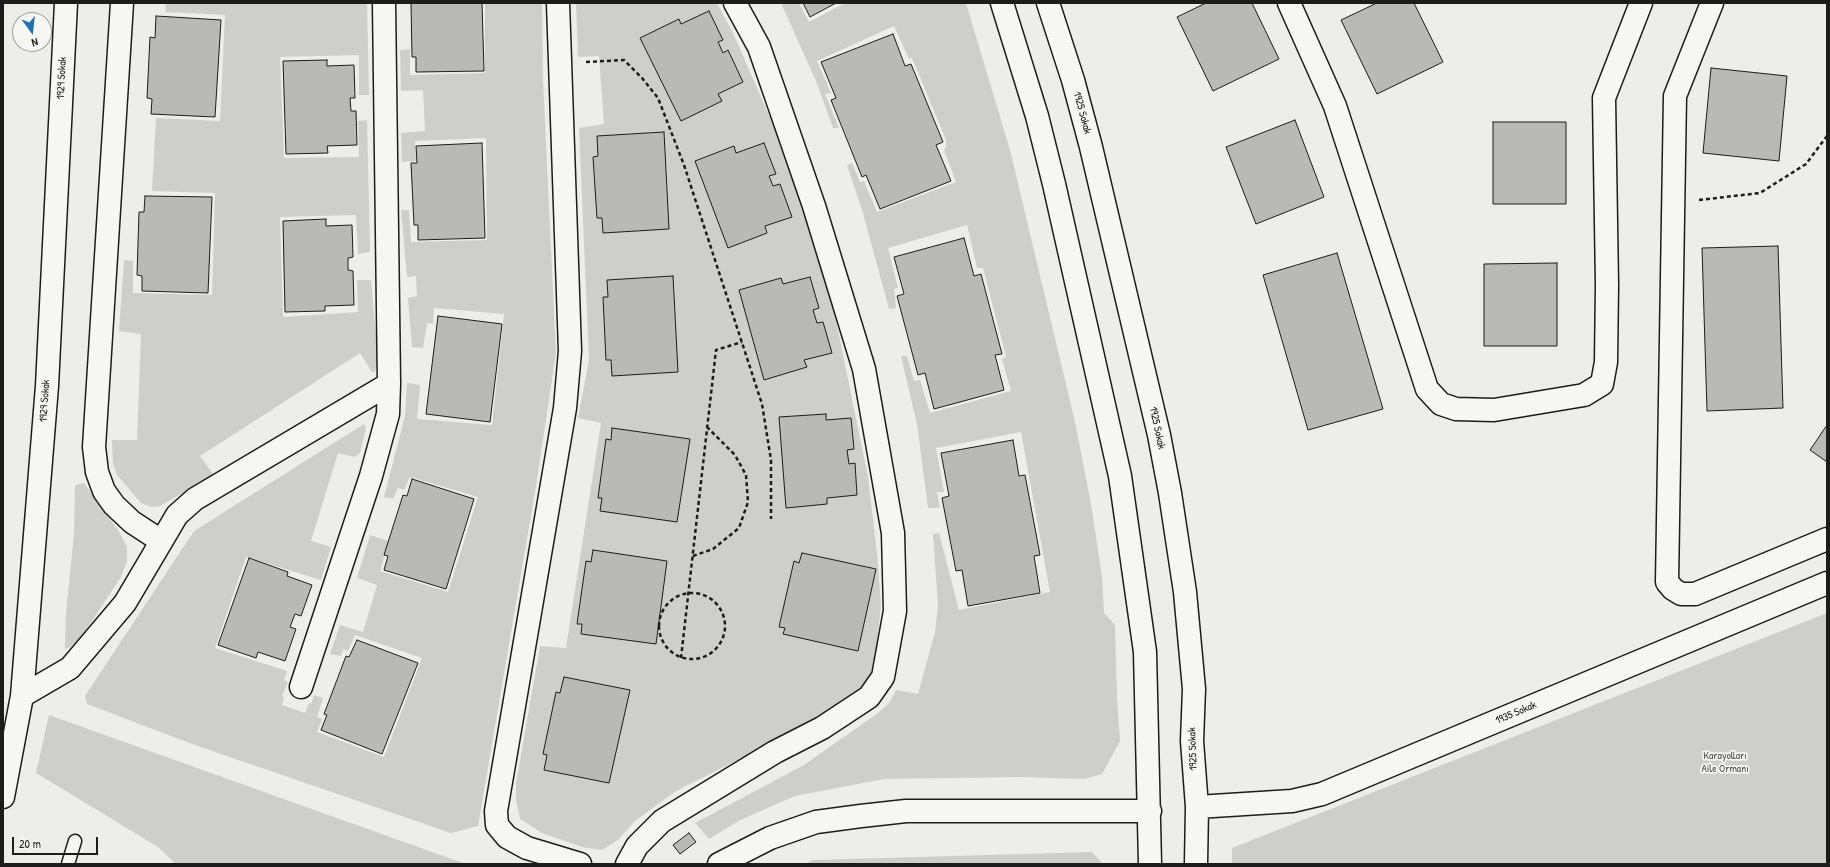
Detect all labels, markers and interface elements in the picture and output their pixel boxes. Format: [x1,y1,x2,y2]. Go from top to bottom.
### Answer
north arrow [12,12,52,52]
text: N [30,35,39,50]
street label: 1929 Sokak [54,56,70,100]
street label: 1925 Sokak [1070,90,1094,136]
street label: 1929 Sokak [37,379,53,423]
street label: 1925 Sokak [1146,405,1168,451]
street label: 1935 Sokak [1494,699,1538,727]
street label: 1925 Sokak [1186,727,1200,771]
park label: Karayolları Aile Ormanı [1701,749,1749,775]
scale bar [14,829,100,855]
text: 20 m [19,835,41,852]

